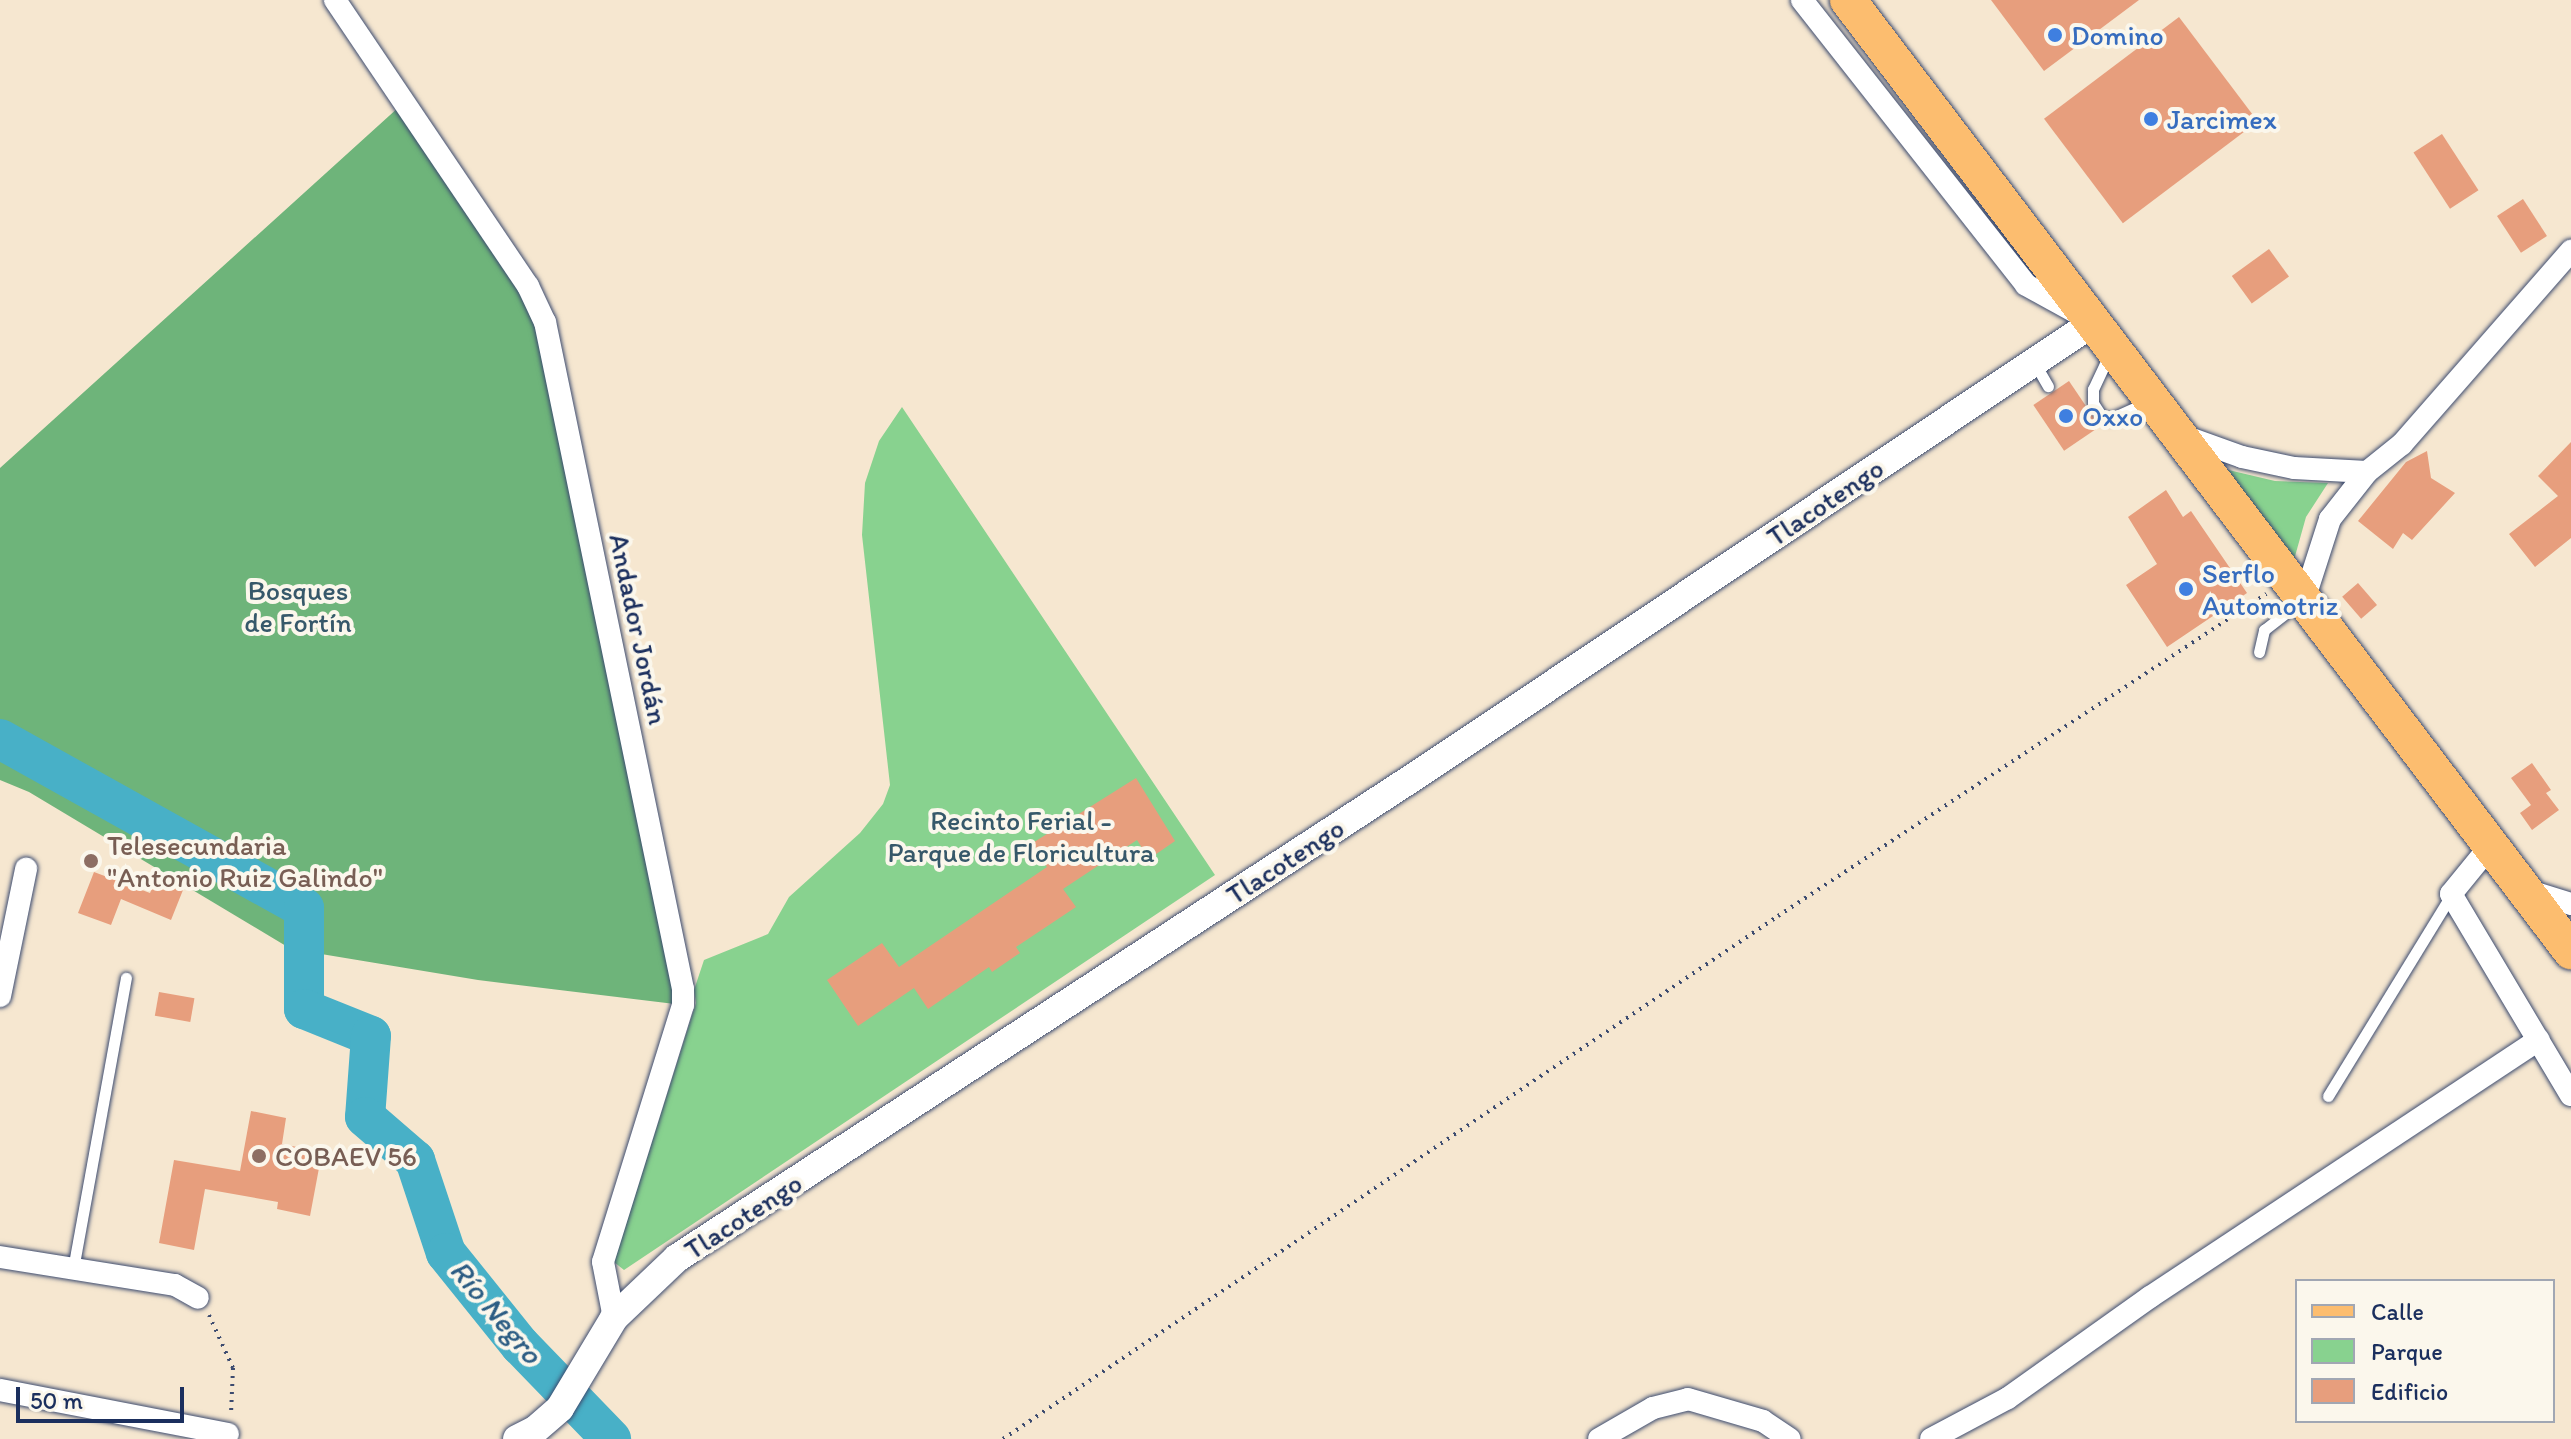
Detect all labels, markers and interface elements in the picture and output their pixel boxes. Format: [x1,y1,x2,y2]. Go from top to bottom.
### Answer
place label: Domino [2071,18,2164,52]
marker: Domino [2046,26,2064,44]
place label: Jarcimex [2167,102,2277,136]
marker: Jarcimex [2142,110,2160,128]
place label: Oxxo [2082,399,2143,433]
marker: Oxxo [2057,407,2075,425]
street label: Tlacotengo [1760,451,1890,553]
street label: Andador Jordán [602,531,676,727]
place label: Serflo Automotriz [2202,556,2338,622]
park label: Bosques de Fortín [244,573,352,639]
marker: Serflo Automotriz [2177,580,2195,598]
park label: Recinto Ferial - Parque de Floricultura [888,803,1154,869]
street label: Tlacotengo [1220,811,1350,911]
place label: Telesecundaria "Antonio Ruiz Galindo" [107,828,382,894]
marker: Telesecundaria "Antonio Ruiz Galindo" [82,852,100,870]
place label: COBAEV 56 [275,1139,417,1173]
marker: COBAEV 56 [250,1147,268,1165]
street label: Tlacotengo [678,1166,808,1266]
water label: Río Negro [442,1253,550,1371]
legend [2295,1279,2555,1423]
text: Calle [2371,1297,2424,1326]
text: Parque [2371,1337,2443,1366]
scale bar [20,1371,188,1421]
text: Edificio [2371,1377,2448,1406]
text: 50 m [30,1386,83,1415]

